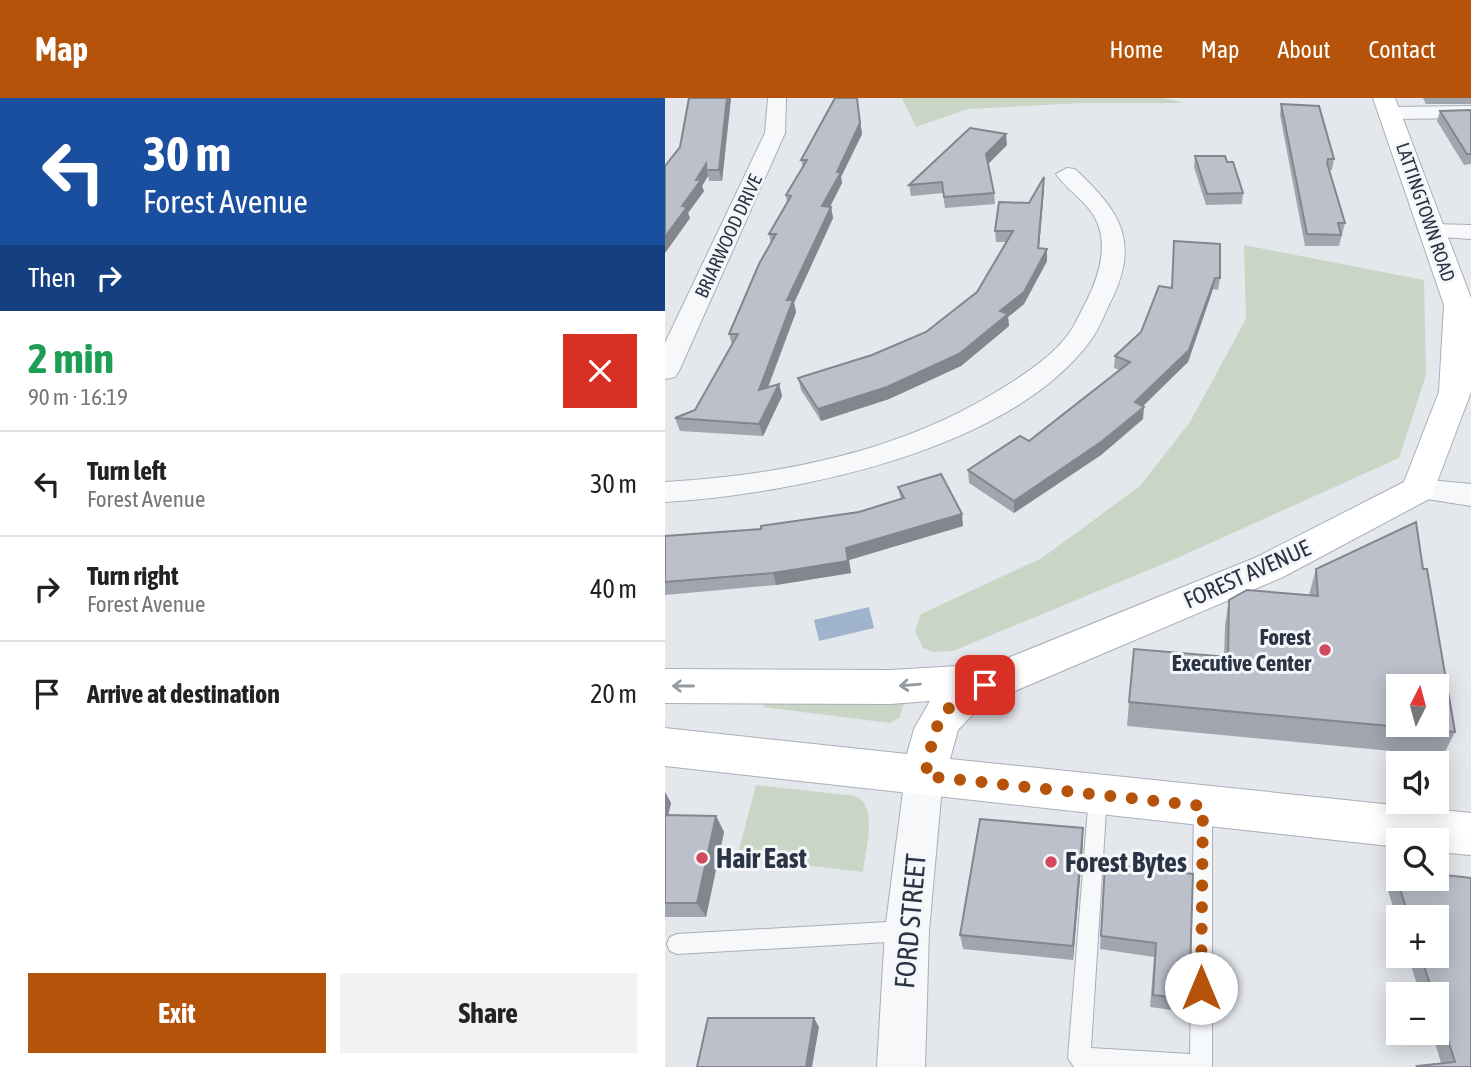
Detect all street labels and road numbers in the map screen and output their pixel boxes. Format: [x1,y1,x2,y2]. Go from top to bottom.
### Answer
street label: LATTINGTOWN ROAD [1392,140,1460,284]
street label: BRIARWOOD DRIVE [690,171,766,301]
street label: FOREST AVENUE [1180,534,1314,613]
street label: FORD STREET [888,852,932,990]

